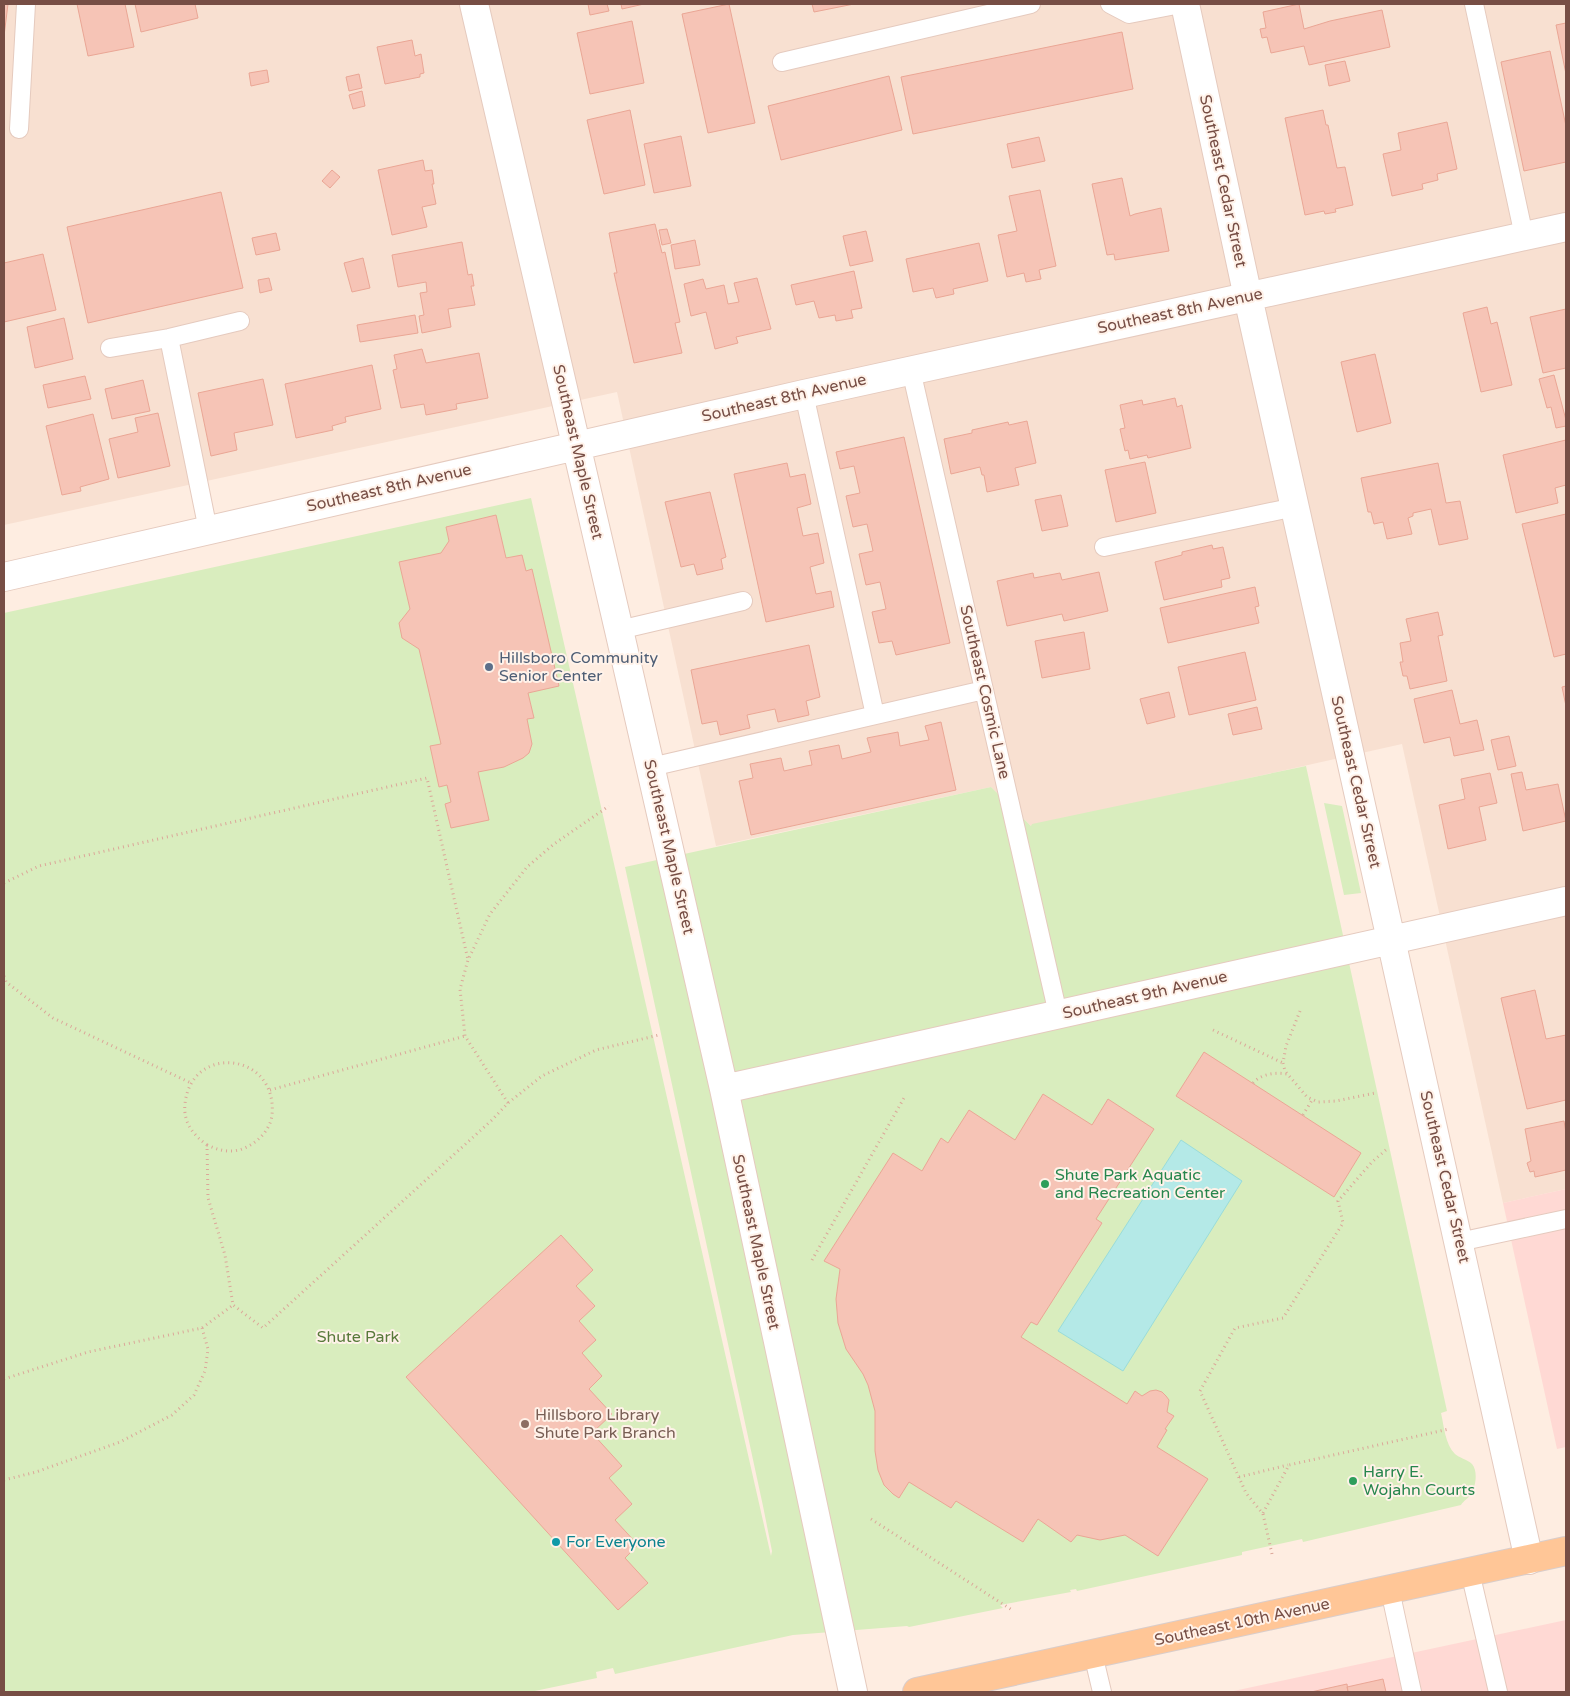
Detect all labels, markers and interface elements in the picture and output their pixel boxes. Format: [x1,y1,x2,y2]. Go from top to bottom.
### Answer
street label: Southeast Cedar Street [1195,93,1251,269]
street label: Southeast 8th Avenue [1096,284,1264,338]
street label: Southeast Maple Street [548,363,608,541]
street label: Southeast 8th Avenue [700,369,868,427]
street label: Southeast 8th Avenue [305,459,473,517]
street label: Southeast Cosmic Lane [955,603,1015,781]
place label: Hillsboro Community Senior Center [499,648,659,686]
marker: Hillsboro Community Senior Center [483,661,495,673]
street label: Southeast Cedar Street [1326,694,1386,870]
street label: Southeast Maple Street [639,758,699,936]
street label: Southeast 9th Avenue [1061,966,1229,1024]
street label: Southeast Cedar Street [1415,1089,1475,1265]
street label: Southeast Maple Street [728,1153,784,1331]
place label: Shute Park Aquatic and Recreation Center [1055,1165,1226,1203]
marker: Shute Park Aquatic and Recreation Center [1039,1178,1051,1190]
park label: Shute Park [317,1327,400,1347]
place label: Hillsboro Library Shute Park Branch [535,1405,676,1443]
marker: Hillsboro Library Shute Park Branch [519,1418,531,1430]
place label: Harry E. Wojahn Courts [1363,1462,1475,1500]
marker: Harry E. Wojahn Courts [1347,1475,1359,1487]
place label: For Everyone [566,1532,666,1552]
marker: For Everyone [550,1536,562,1548]
street label: Southeast 10th Avenue [1153,1594,1331,1650]

